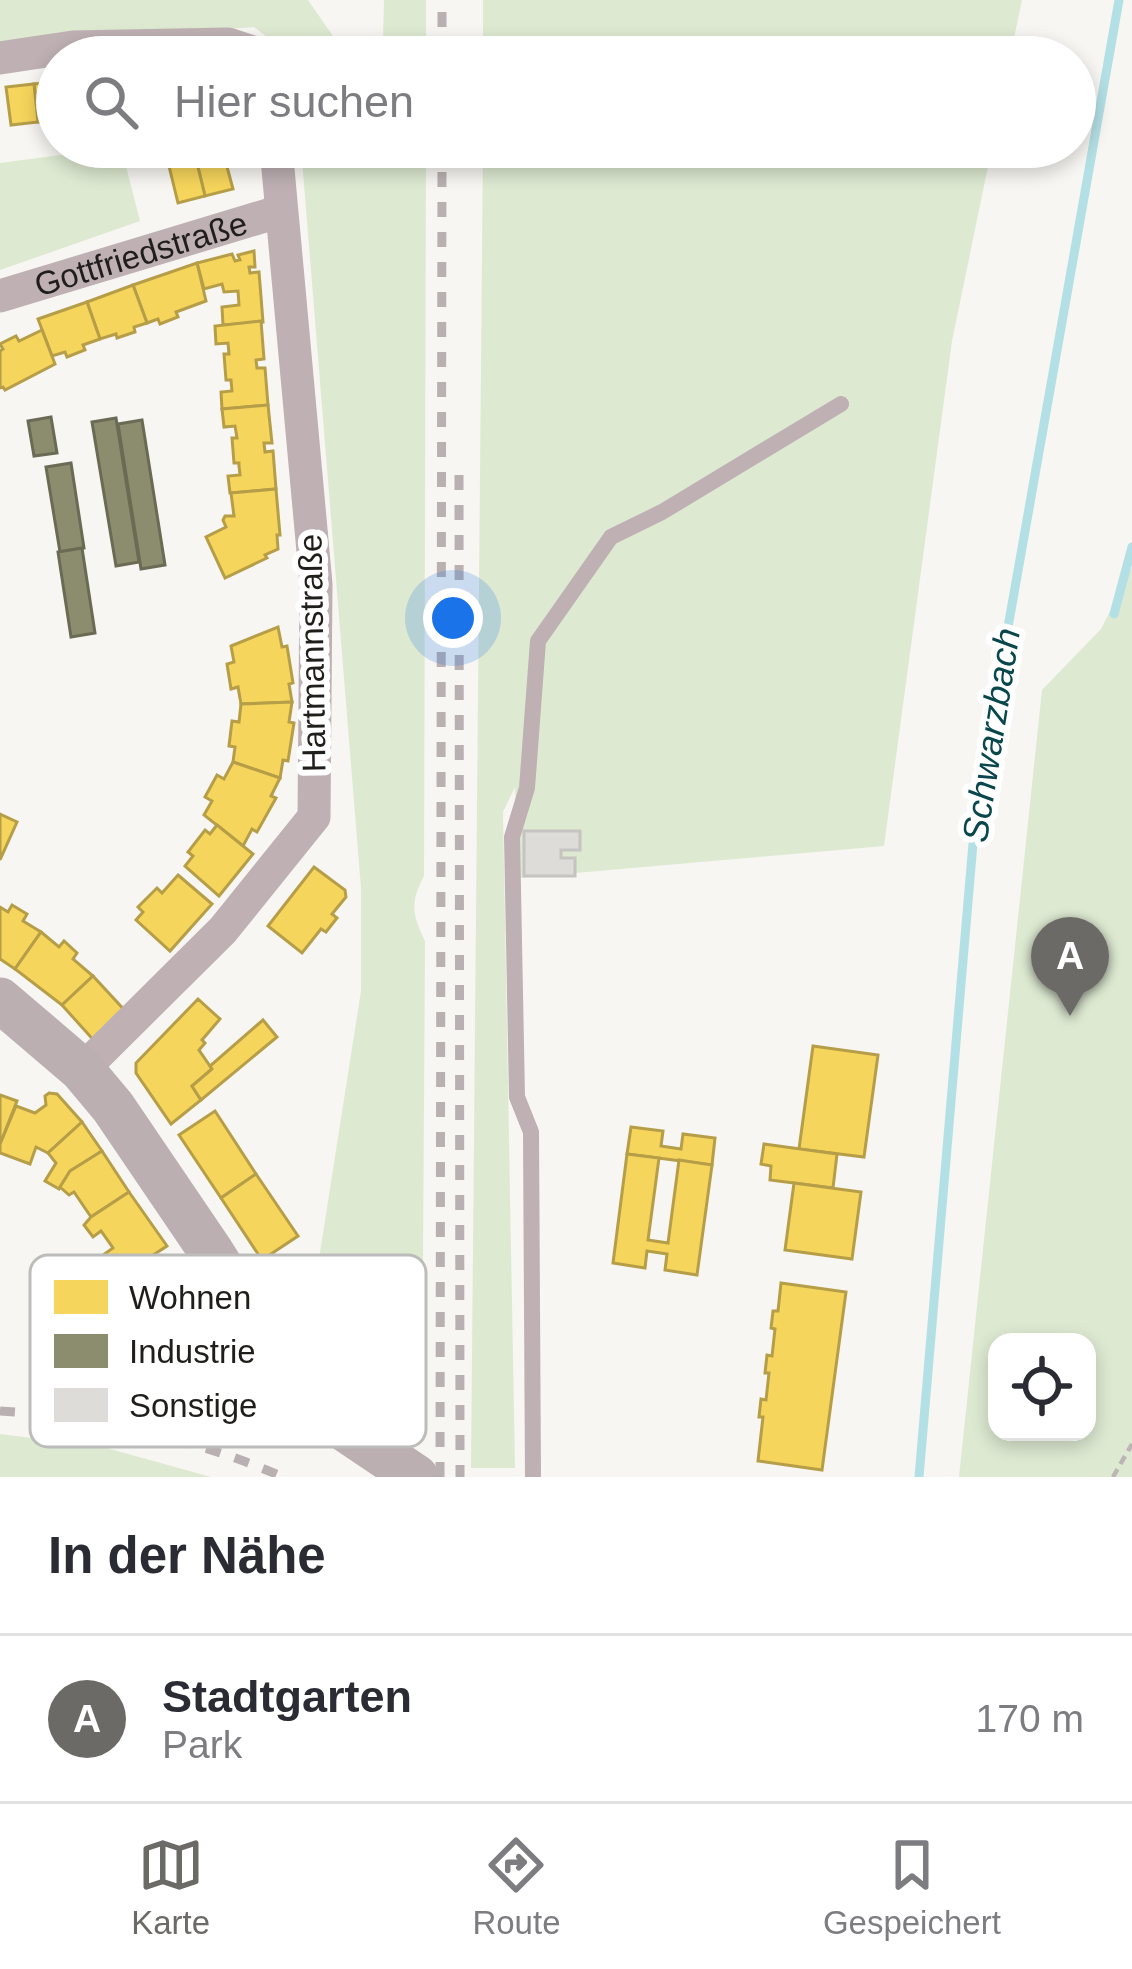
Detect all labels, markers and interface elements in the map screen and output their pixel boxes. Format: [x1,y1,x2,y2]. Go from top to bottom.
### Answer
search box [36,36,1096,168]
icon: search [78,69,144,135]
text: Hier suchen [174,76,414,127]
street label: Gottfriedstraße [30,204,251,303]
street label: Hartmannstraße [291,533,333,773]
your location [423,588,483,648]
water label: Schwarzbach [954,625,1028,845]
pin: A [1031,917,1109,1016]
legend [30,1255,426,1447]
text: Wohnen [129,1279,251,1316]
text: Industrie [129,1333,256,1370]
map controls [988,1333,1096,1441]
button: locate [988,1333,1096,1441]
text: Sonstige [129,1387,257,1424]
text: In der Nähe [48,1527,326,1584]
text: Stadtgarten [162,1671,412,1722]
text: A [73,1697,101,1740]
text: 170 m [976,1697,1084,1740]
text: Park [162,1723,242,1766]
tab: Karte [131,1832,210,1942]
tab: Route [472,1832,561,1942]
tab: Gespeichert [823,1832,1001,1942]

